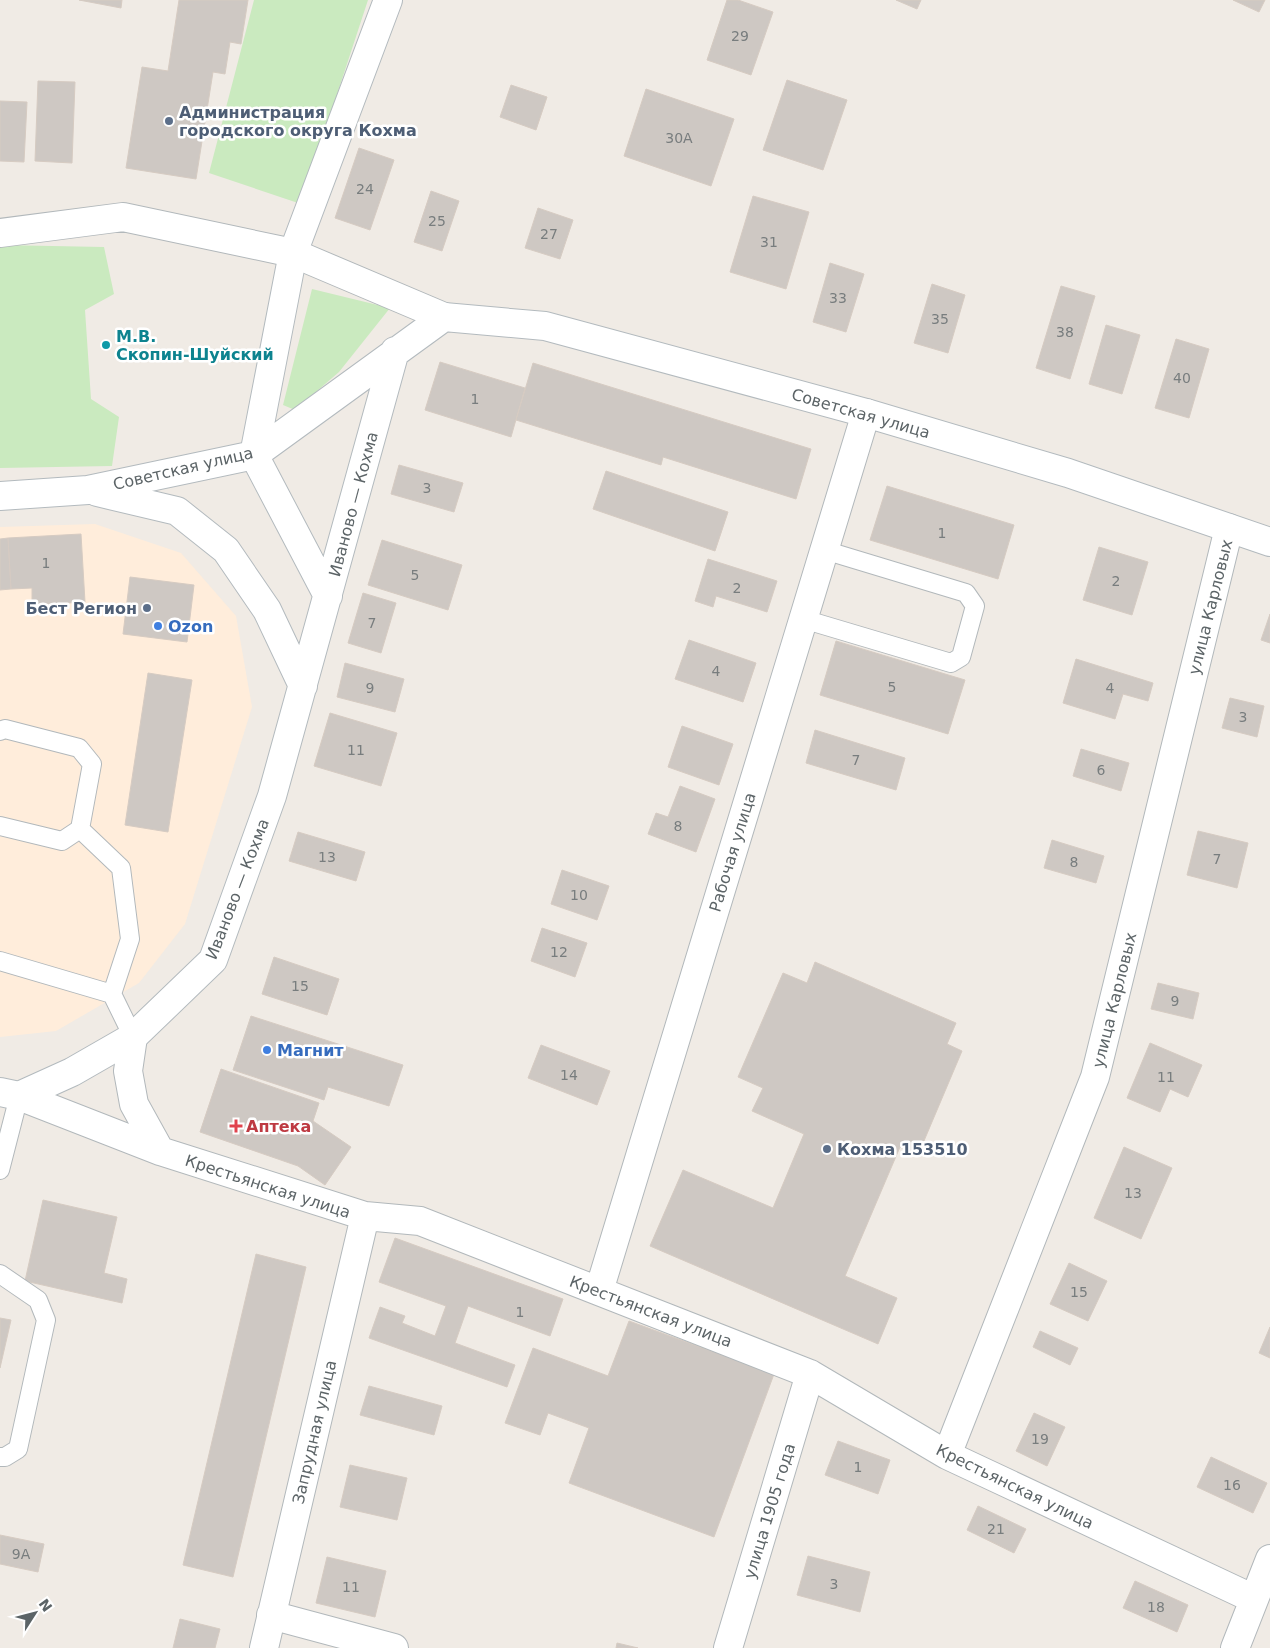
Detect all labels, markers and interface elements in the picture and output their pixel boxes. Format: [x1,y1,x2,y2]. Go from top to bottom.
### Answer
house number: 29 [731,28,749,44]
place label: Администрация городского округа Кохма [179,103,417,140]
marker: Администрация городского округа Кохма [163,115,175,127]
house number: 30А [665,130,693,146]
house number: 24 [356,181,374,197]
house number: 25 [428,213,446,229]
house number: 27 [540,226,558,242]
house number: 31 [760,234,778,250]
house number: 33 [829,290,847,306]
house number: 35 [931,311,949,327]
house number: 38 [1056,324,1074,340]
place label: М.В. Скопин-Шуйский [116,327,274,364]
marker: М.В. Скопин-Шуйский [100,339,112,351]
house number: 40 [1173,370,1191,386]
street label: Советская улица [789,385,932,442]
house number: 1 [471,391,479,407]
street label: Иваново — Кохма [325,430,382,579]
street label: Советская улица [111,443,255,494]
house number: 3 [423,480,431,496]
house number: 1 [938,525,946,541]
street label: улица Карловых [1184,538,1236,677]
house number: 1 [42,555,50,571]
house number: 5 [411,567,419,583]
house number: 2 [1112,573,1120,589]
house number: 2 [733,580,741,596]
place label: Бест Регион [25,599,137,618]
marker: Бест Регион [141,602,153,614]
house number: 7 [368,615,376,631]
place label: Ozon [168,617,213,636]
marker: Ozon [152,620,164,632]
house number: 4 [712,663,721,679]
house number: 5 [888,679,896,695]
house number: 9 [366,680,374,696]
house number: 4 [1106,680,1115,696]
house number: 3 [1239,709,1247,725]
house number: 11 [347,742,365,758]
house number: 7 [852,752,860,768]
house number: 6 [1097,762,1106,778]
street label: Рабочая улица [705,790,760,914]
street label: Иваново — Кохма [202,816,273,962]
house number: 8 [674,818,682,834]
house number: 13 [318,849,336,865]
house number: 7 [1213,851,1221,867]
house number: 8 [1070,854,1078,870]
house number: 10 [570,887,588,903]
street label: улица Карловых [1088,931,1140,1070]
house number: 12 [550,944,568,960]
house number: 15 [291,978,309,994]
house number: 9 [1171,993,1179,1009]
place label: Магнит [277,1041,344,1060]
marker: Магнит [261,1044,273,1056]
house number: 14 [560,1067,578,1083]
house number: 11 [1157,1069,1175,1085]
place label: Аптека [246,1117,311,1136]
marker: Аптека [230,1120,242,1132]
place label: Кохма 153510 [837,1140,968,1159]
marker: Кохма 153510 [821,1143,833,1155]
street label: Крестьянская улица [183,1151,353,1222]
house number: 13 [1124,1185,1142,1201]
street label: Крестьянская улица [567,1272,735,1351]
house number: 15 [1070,1284,1088,1300]
house number: 1 [516,1304,524,1320]
street label: Запрудная улица [289,1358,340,1506]
house number: 19 [1031,1431,1049,1447]
street label: Крестьянская улица [933,1440,1097,1533]
street label: улица 1905 года [740,1441,799,1581]
house number: 1 [854,1459,862,1475]
house number: 16 [1223,1477,1241,1493]
house number: 21 [987,1521,1005,1537]
house number: 9А [12,1546,31,1562]
house number: 3 [830,1576,838,1592]
house number: 11 [342,1579,360,1595]
north arrow [10,1588,60,1638]
text: N [36,1596,55,1615]
house number: 18 [1147,1599,1165,1615]

